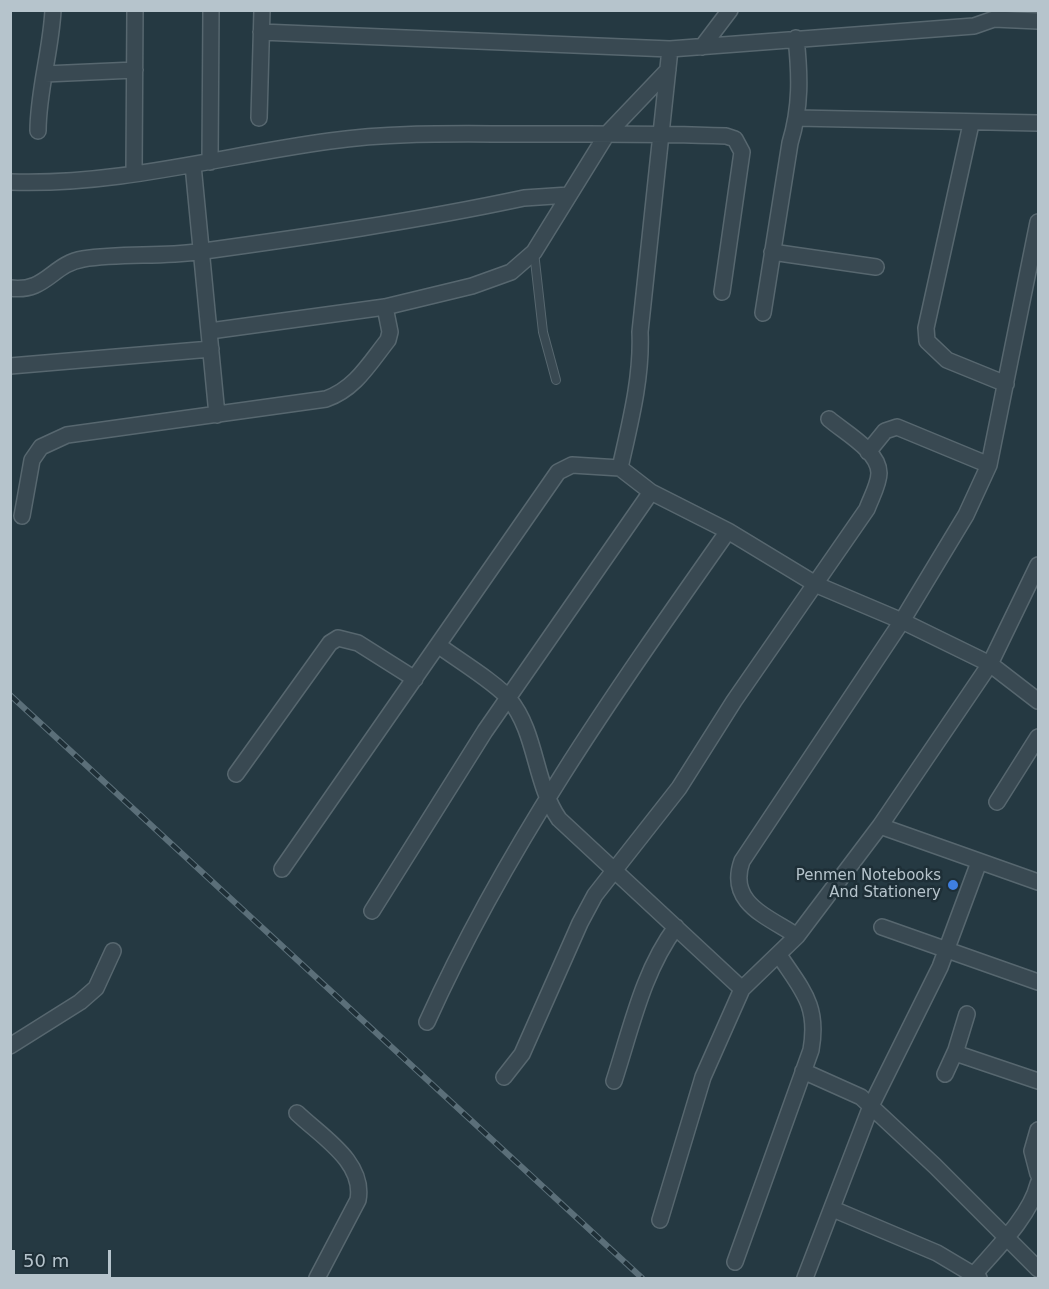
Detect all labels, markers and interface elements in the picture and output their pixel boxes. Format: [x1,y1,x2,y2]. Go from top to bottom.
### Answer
place label: Penmen Notebooks And Stationery [796,867,941,902]
marker: Penmen Notebooks And Stationery [946,878,960,892]
scale bar [15,1238,114,1276]
text: 50 m [23,1250,69,1271]

